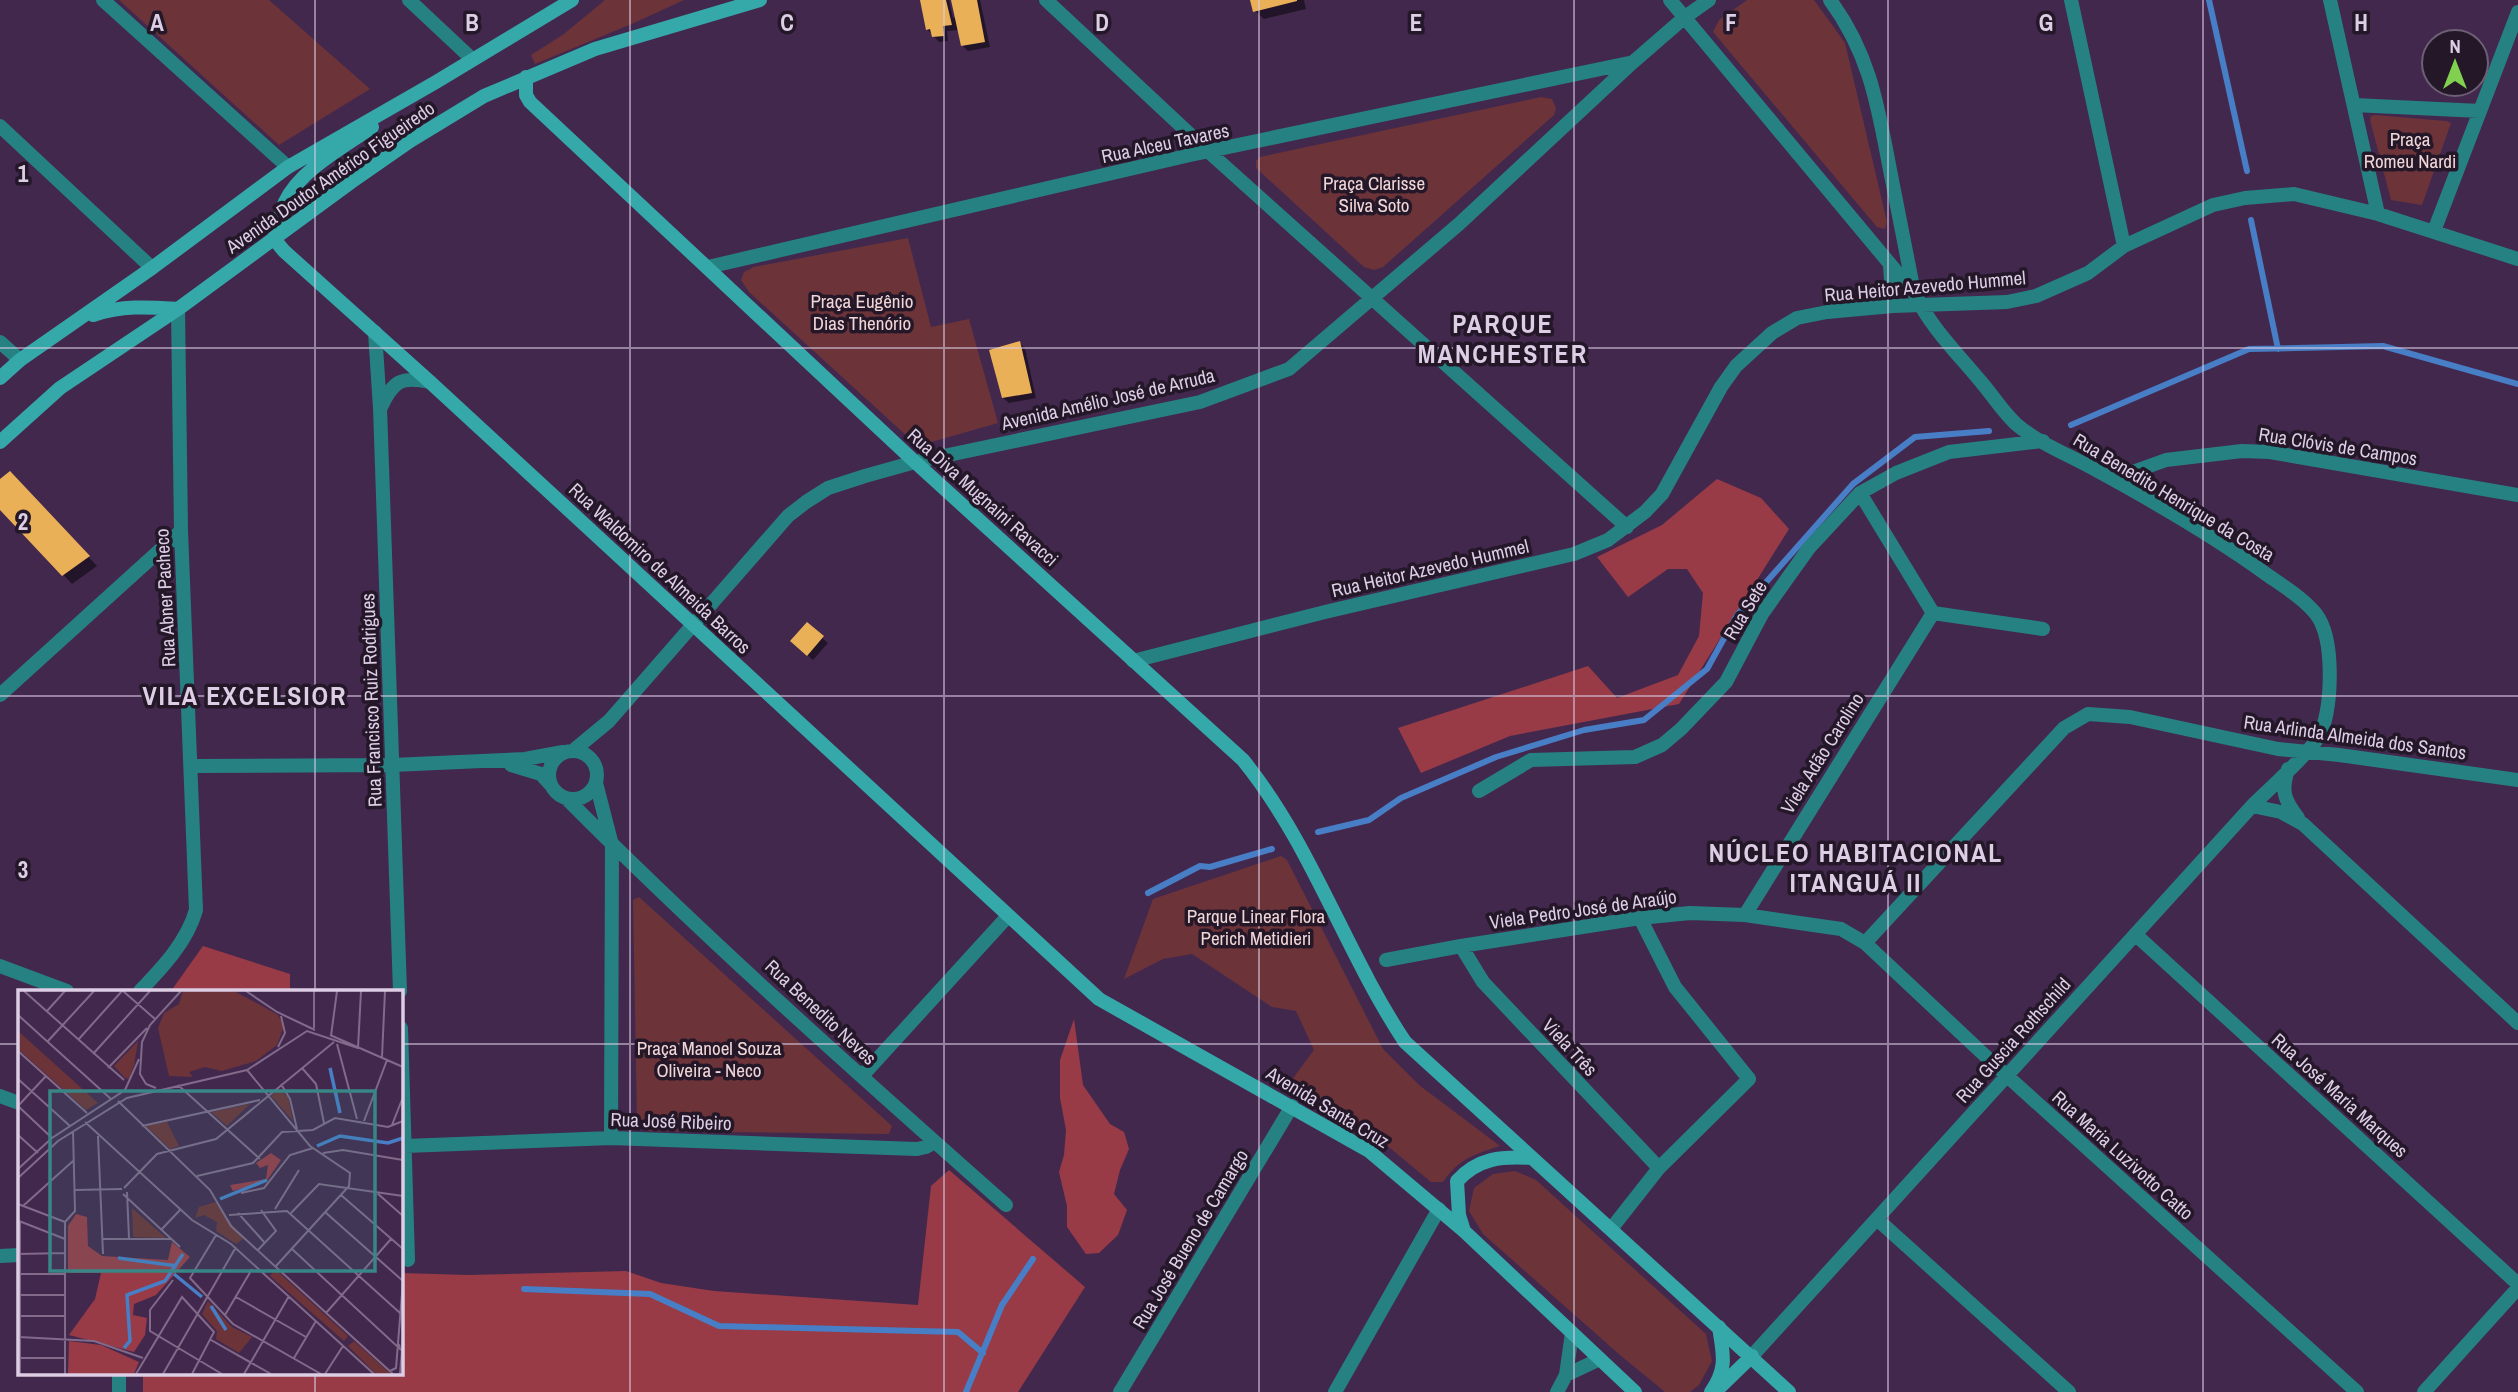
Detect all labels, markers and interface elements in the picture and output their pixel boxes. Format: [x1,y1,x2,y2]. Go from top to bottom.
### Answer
text: A [150,7,164,38]
text: B [465,7,479,38]
text: C [780,7,794,38]
text: D [1095,7,1109,38]
text: E [1410,7,1422,38]
text: F [1725,7,1737,38]
text: G [2039,7,2053,38]
text: H [2354,7,2368,38]
north arrow [2420,28,2490,98]
text: N [2449,33,2461,59]
street label: Avenida Doutor Américo Figueiredo [220,95,440,260]
street label: Rua Alceu Tavares [1099,117,1231,169]
park label: Praça Romeu Nardi [2364,126,2456,174]
text: 1 [18,158,29,189]
park label: Praça Clarisse Silva Soto [1323,170,1425,218]
street label: Rua Heitor Azevedo Hummel [1823,264,2027,308]
park label: Praça Eugênio Dias Thenório [810,288,914,336]
district label: PARQUE MANCHESTER [1418,306,1588,371]
street label: Avenida Amélio José de Arruda [998,362,1217,436]
street label: Rua Clóvis de Campos [2257,421,2419,471]
street label: Rua Diva Mugnaini Ravacci [902,422,1064,572]
street label: Rua Benedito Henrique da Costa [2069,427,2280,568]
street label: Rua Waldomiro de Almeida Barros [563,477,757,660]
text: 2 [18,506,28,537]
street label: Rua Abner Pacheco [148,528,182,668]
street label: Rua Heitor Azevedo Hummel [1329,533,1531,603]
street label: Rua Sete [1717,575,1773,645]
street label: Rua Francisco Ruiz Rodrigues [354,592,388,807]
district label: VILA EXCELSIOR [143,678,347,713]
street label: Viela Adão Carolino [1774,687,1870,819]
street label: Rua Arlinda Almeida dos Santos [2242,709,2468,766]
district label: NÚCLEO HABITACIONAL ITANGUÁ II [1709,835,2003,900]
text: 3 [18,854,28,885]
street label: Viela Pedro José de Araújo [1488,883,1678,935]
park label: Parque Linear Flora Perich Metidieri [1187,903,1326,951]
street label: Rua Benedito Neves [760,953,883,1071]
street label: Rua Guscia Rothschild [1950,972,2076,1108]
inset map [18,990,402,1374]
street label: Viela Três [1537,1013,1603,1082]
street label: Rua José Maria Marques [2266,1027,2414,1163]
park label: Praça Manoel Souza Oliveira - Neco [637,1035,782,1083]
street label: Avenida Santa Cruz [1261,1059,1395,1154]
street label: Rua Maria Luzivotto Catto [2047,1084,2199,1226]
street label: Rua José Ribeiro [610,1106,732,1136]
street label: Rua José Bueno de Camargo [1126,1144,1254,1334]

